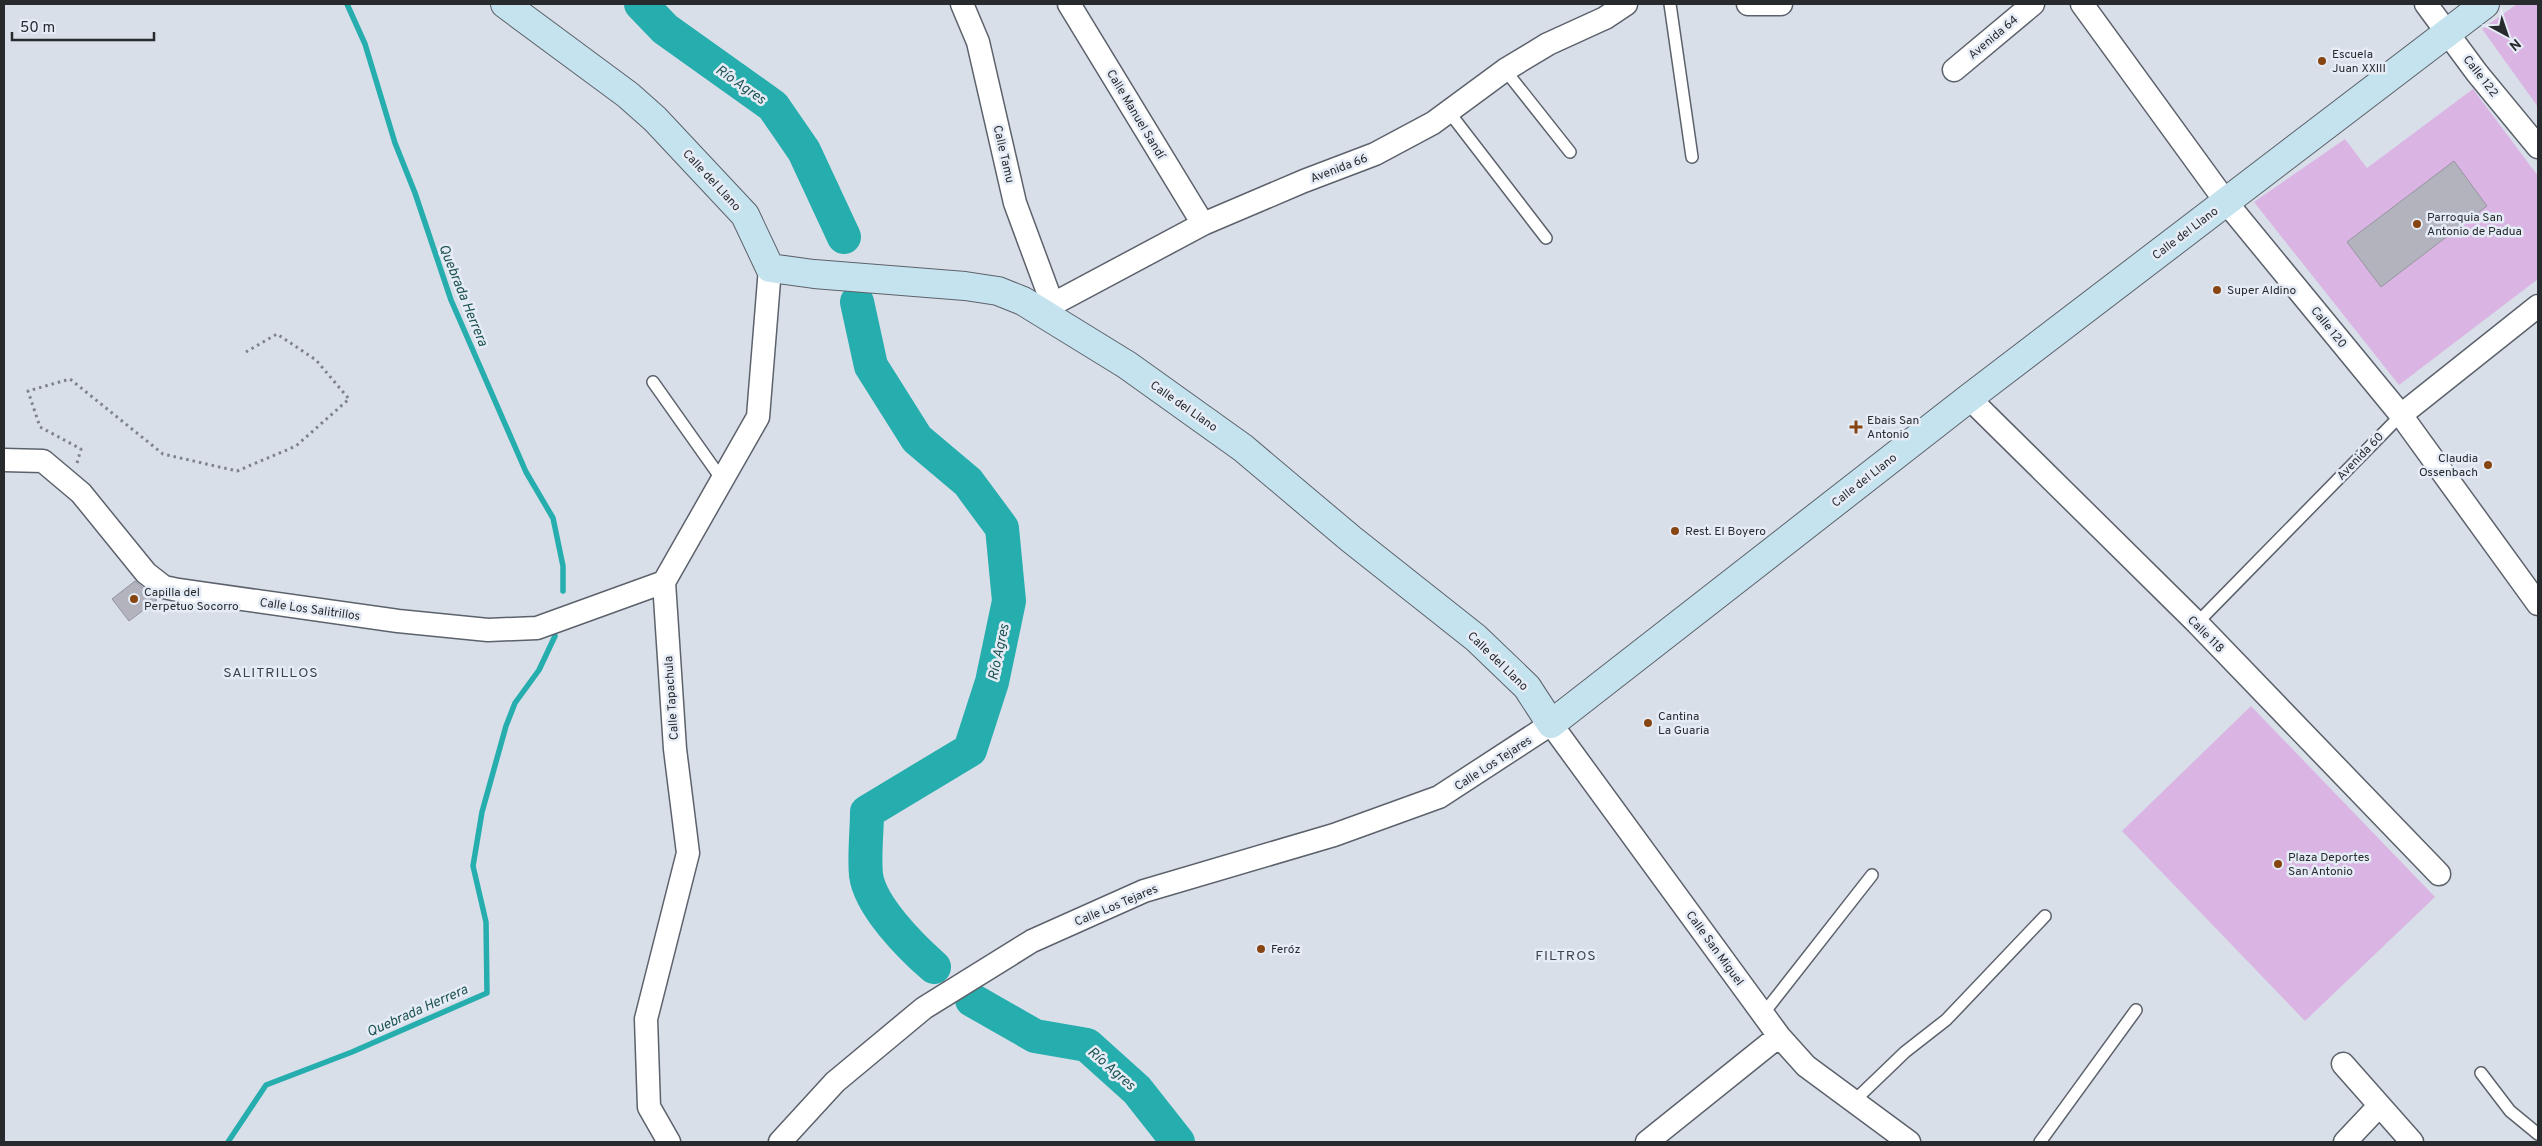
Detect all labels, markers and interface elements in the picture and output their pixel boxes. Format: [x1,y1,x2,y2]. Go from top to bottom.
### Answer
scale bar [12,10,155,42]
north arrow [2482,10,2532,60]
street label: Avenida 64 [1965,12,2022,63]
text: 50 m [20,19,55,38]
text: N [2505,34,2524,54]
place label: Escuela Juan XXIII [2332,47,2386,77]
street label: Calle 122 [2459,52,2502,101]
marker: Escuela Juan XXIII [2316,55,2328,67]
water label: Río Agres [712,62,769,109]
street label: Calle Manuel Sandí [1102,67,1169,163]
street label: Calle Tamu [989,124,1017,185]
street label: Calle del Llano [679,146,744,215]
street label: Avenida 66 [1308,151,1370,187]
street label: Calle del Llano [2149,204,2222,264]
place label: Parroquia San Antonio de Padua [2427,210,2522,240]
marker: Parroquia San Antonio de Padua [2411,218,2423,230]
water label: Quebrada Herrera [434,242,491,350]
place label: Super Aldino [2227,283,2297,299]
marker: Super Aldino [2211,284,2223,296]
street label: Calle 120 [2307,303,2350,352]
street label: Calle del Llano [1147,378,1221,436]
place label: Ebais San Antonio [1867,413,1919,443]
marker: Ebais San Antonio [1849,420,1863,434]
street label: Avenida 60 [2334,429,2388,484]
street label: Calle del Llano [1829,450,1901,511]
place label: Claudia Ossenbach [2419,451,2478,481]
marker: Claudia Ossenbach [2482,459,2494,471]
place label: Rest. El Boyero [1685,524,1766,540]
marker: Rest. El Boyero [1669,525,1681,537]
place label: Capilla del Perpetuo Socorro [144,585,239,615]
marker: Capilla del Perpetuo Socorro [128,593,140,605]
street label: Calle Los Salitrillos [259,595,361,625]
street label: Calle 118 [2183,613,2227,657]
water label: Río Agres [985,622,1014,682]
street label: Calle del Llano [1463,629,1531,695]
street label: Calle Tapachula [661,655,683,741]
district label: SALITRILLOS [223,665,319,682]
place label: Cantina La Guaria [1658,709,1709,739]
marker: Cantina La Guaria [1642,717,1654,729]
street label: Calle Los Tejares [1452,733,1535,795]
place label: Plaza Deportes San Antonio [2288,850,2370,880]
marker: Plaza Deportes San Antonio [2272,858,2284,870]
street label: Calle Los Tejares [1072,881,1161,931]
street label: Calle San Miguel [1682,908,1747,989]
place label: Feróz [1271,942,1300,958]
marker: Feróz [1255,943,1267,955]
district label: FILTROS [1535,948,1597,965]
water label: Quebrada Herrera [364,981,471,1041]
water label: Río Agres [1084,1044,1139,1095]

